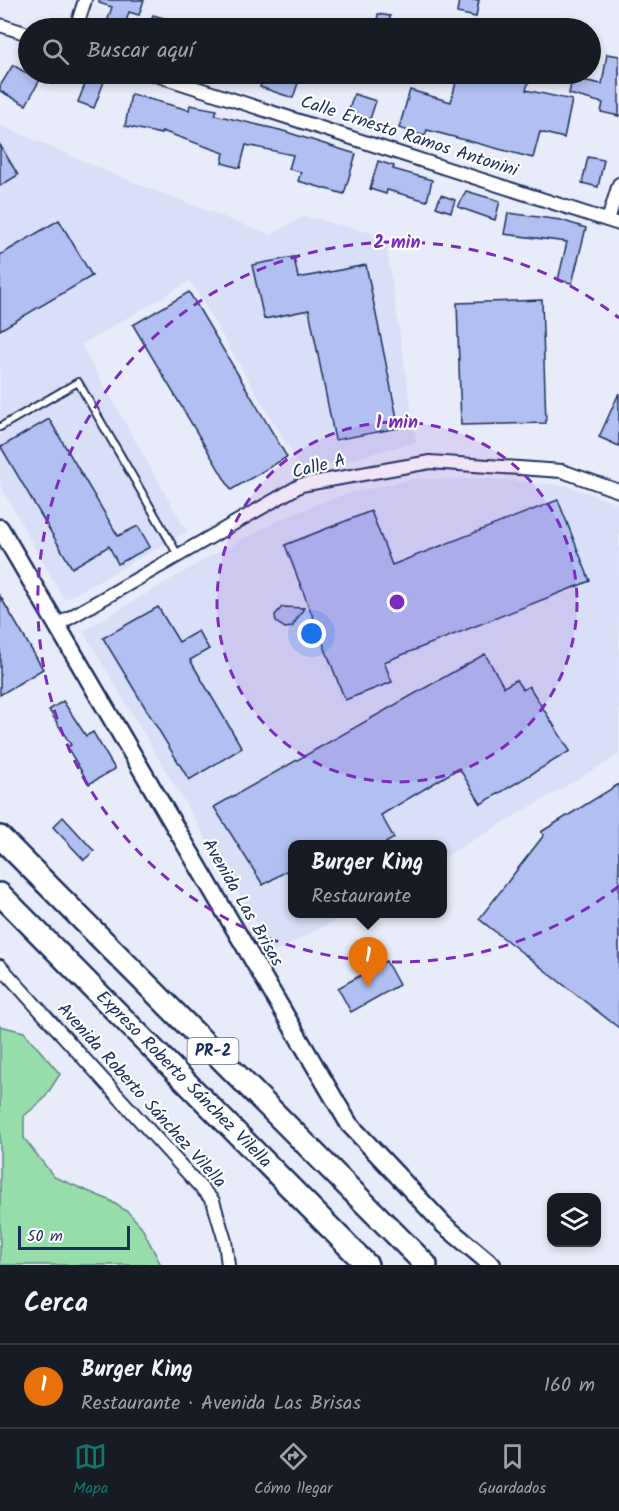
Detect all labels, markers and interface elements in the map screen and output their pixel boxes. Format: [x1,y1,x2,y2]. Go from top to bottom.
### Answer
search box [18,18,601,84]
text: Buscar aquí [87,34,194,69]
icon: search [39,35,72,68]
street label: Calle Ernesto Ramos Antonini [296,88,522,186]
text: 2 min [374,229,420,258]
text: 1 min [376,409,418,438]
street label: Calle A [289,446,349,488]
centre of rings [387,592,407,612]
your location [297,619,326,648]
street label: Avenida Las Brisas [193,833,291,973]
popup [288,840,447,918]
text: Burger King [312,846,423,881]
text: Restaurante [312,881,411,913]
pin: 1 [348,938,388,987]
street label: Expreso Roberto Sánchez Vilella [89,984,279,1175]
street label: Avenida Roberto Sánchez Vilella [49,996,233,1196]
road number: PR-2 [188,1038,238,1064]
map controls [547,1193,601,1247]
button: layers [547,1193,601,1247]
scale bar [18,1223,130,1250]
text: 50 m [27,1224,63,1249]
text: Cerca [24,1283,88,1325]
text: Burger King [81,1353,193,1388]
text: 1 [40,1370,47,1402]
text: 160 m [544,1370,595,1402]
text: Restaurante · Avenida Las Brisas [81,1388,361,1420]
tab: Mapa [73,1440,108,1501]
tab: Cómo llegar [254,1440,333,1501]
tab: Guardados [478,1440,546,1501]

